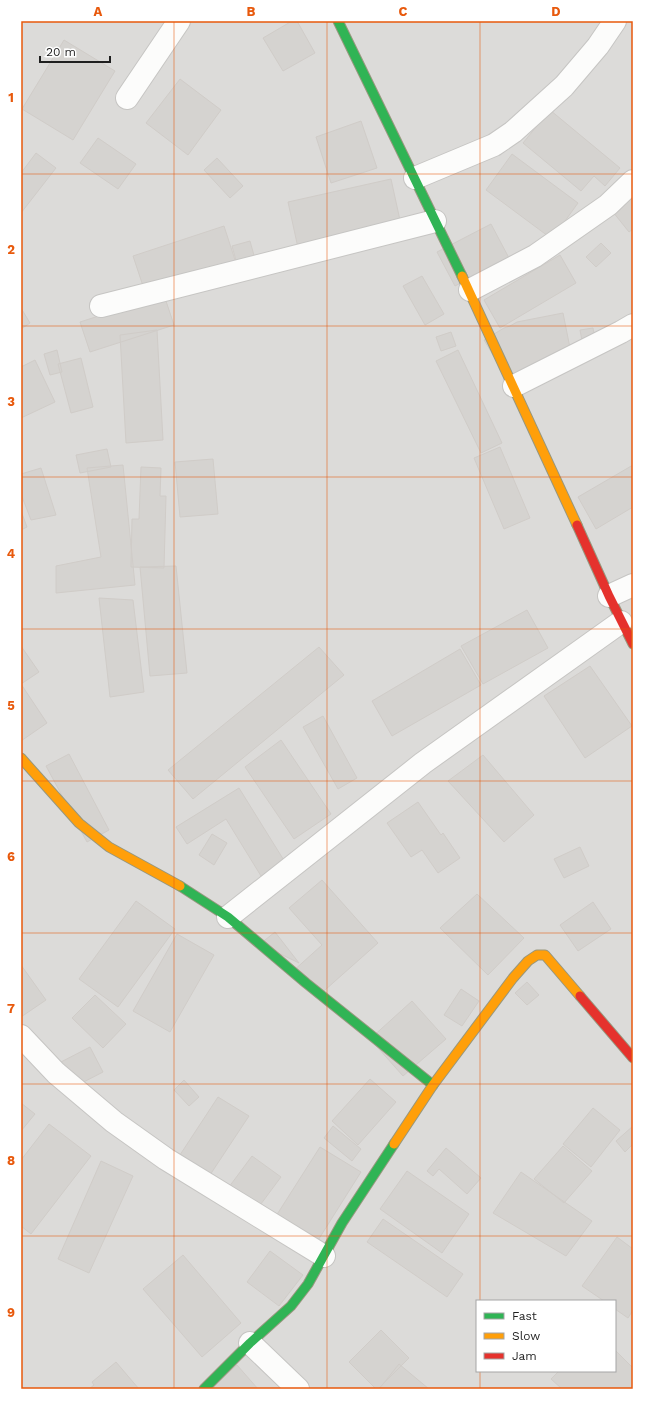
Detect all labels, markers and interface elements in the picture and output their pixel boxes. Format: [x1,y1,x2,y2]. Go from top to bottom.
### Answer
text: A [94,4,103,19]
text: B [247,4,256,19]
text: C [399,4,408,19]
text: D [551,4,561,19]
scale bar [40,38,110,64]
text: 20 m [46,45,76,59]
text: 1 [8,90,14,105]
text: 2 [7,242,15,257]
text: 3 [7,394,15,409]
text: 4 [7,546,16,561]
text: 5 [7,698,15,713]
text: 6 [7,849,15,864]
text: 7 [7,1001,15,1016]
text: 8 [7,1153,15,1168]
legend [476,1300,616,1372]
text: 9 [7,1305,15,1320]
text: Fast [512,1309,537,1323]
text: Slow [512,1329,540,1343]
text: Jam [512,1349,537,1363]

